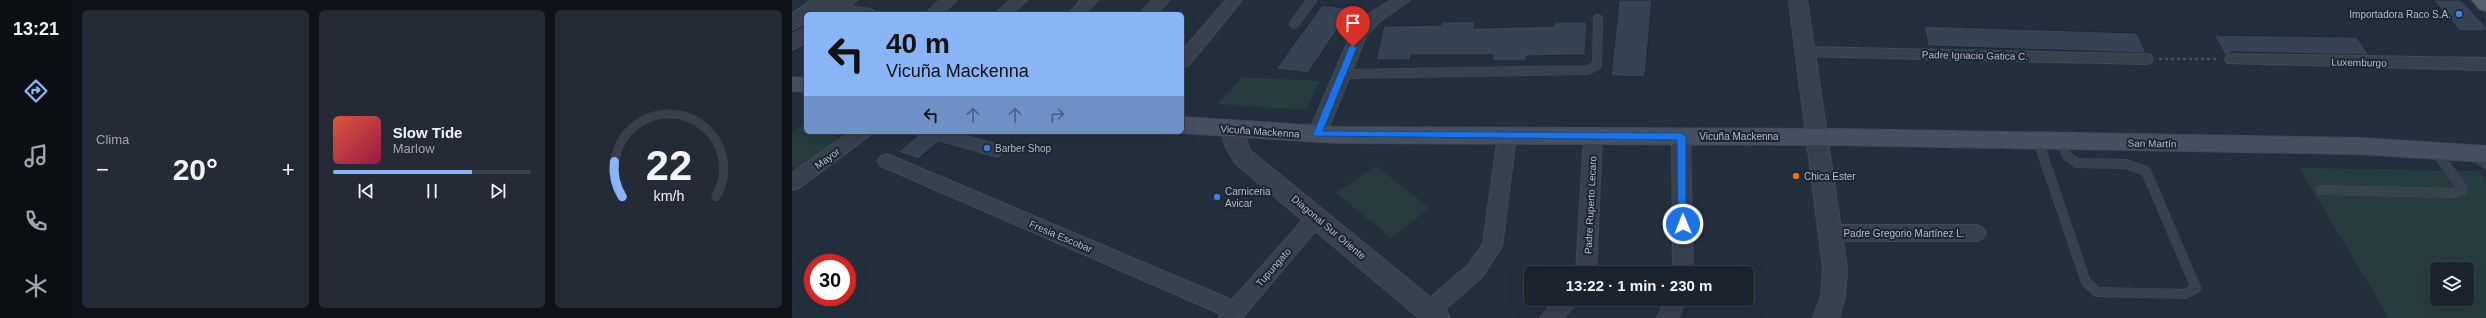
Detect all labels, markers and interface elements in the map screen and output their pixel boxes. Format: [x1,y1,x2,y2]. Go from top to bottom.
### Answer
pin [1336,6,1370,47]
place label: Importadora Raco S.A. [2349,9,2451,20]
marker: Importadora Raco S.A. [2454,9,2464,19]
icon: arrive [1342,12,1364,34]
text: 13:21 [13,19,59,39]
icon: left [820,28,872,80]
text: 40 m [886,28,950,59]
street label: Padre Ignacio Gatica C. [1922,49,2028,62]
street label: Luxemburgo [2331,57,2387,68]
text: Vicuña Mackenna [886,61,1029,81]
icon: directions [22,77,50,105]
icon: left [920,104,942,126]
icon: ahead [962,104,984,126]
icon: ahead [1004,104,1026,126]
icon: right [1046,104,1068,126]
street label: Vicuña Mackenna [1220,123,1300,140]
text: Slow Tide [393,124,462,141]
street label: Vicuña Mackenna [1699,131,1779,142]
text: Clima [96,132,129,147]
street label: San Martín [2127,138,2177,149]
text: Marlow [393,141,435,156]
icon: music [22,142,50,170]
text: 22 [646,142,692,189]
marker: Barber Shop [982,143,992,153]
place label: Barber Shop [995,143,1052,154]
street label: Mayor [813,145,842,171]
text: 20° [173,153,218,186]
street label: Padre Ruperto Lecaro [1582,155,1599,254]
text: − [96,157,109,182]
text: + [282,157,295,182]
marker: Chica Ester [1791,171,1801,181]
place label: Chica Ester [1804,171,1856,182]
icon: previous [355,180,377,202]
icon: pause [421,180,443,202]
icon: next [487,180,509,202]
place label: Carniceria Avicar [1225,186,1271,209]
text: km/h [653,188,684,204]
marker: Carniceria Avicar [1212,192,1222,202]
street label: Diagonal Sur Oriente [1289,193,1368,262]
position arrow [1662,203,1704,245]
icon: phone [22,207,50,235]
street label: Fresia Escobar [1028,218,1095,255]
street label: Padre Gregorio Martínez L. [1843,228,1965,239]
street label: Tupungato [1254,245,1293,289]
speed limit sign: 30 [804,254,856,306]
map controls [2430,262,2474,306]
button: layers [2430,262,2474,306]
icon: climate [22,272,50,300]
text: 13:22 · 1 min · 230 m [1566,277,1712,294]

